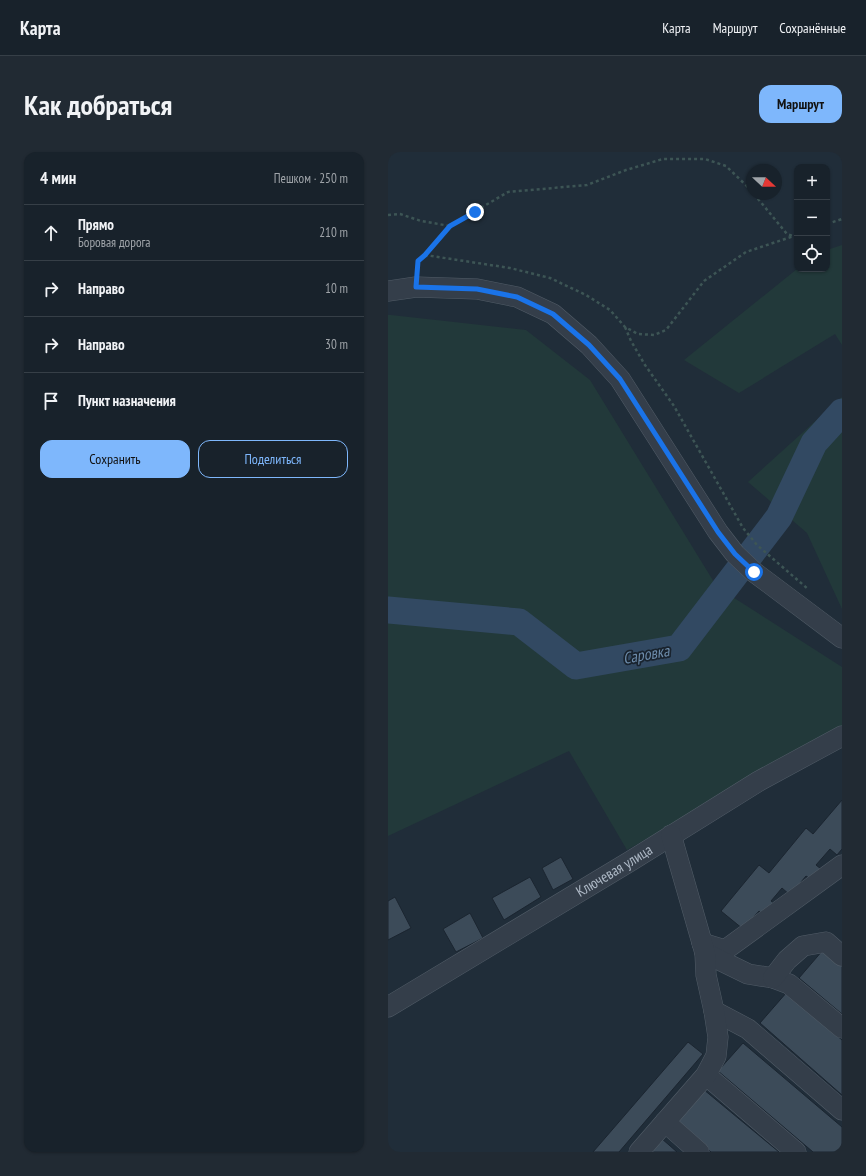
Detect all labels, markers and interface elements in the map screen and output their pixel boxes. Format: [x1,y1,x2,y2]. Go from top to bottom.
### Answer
text: Карта [20,16,61,40]
text: Карта [662,19,691,37]
text: Маршрут [713,19,757,37]
text: Сохранённые [779,19,846,37]
button: Маршрут [759,85,842,123]
text: Как добраться [24,86,172,123]
north arrow [746,164,782,200]
map controls [794,164,830,272]
button: + [794,164,830,200]
text: 4 мин [40,167,76,189]
text: Пешком · 250 m [274,170,348,187]
button: − [794,200,830,236]
route end [466,203,484,221]
text: Прямо [78,215,114,234]
icon: ahead [40,222,62,244]
text: 210 m [319,224,348,241]
text: Боровая дорога [78,234,151,251]
button: locate [794,236,830,272]
icon: right [40,278,62,300]
text: Направо [78,279,125,298]
text: 10 m [325,280,348,297]
icon: right [40,334,62,356]
text: Направо [78,335,125,354]
text: 30 m [325,336,348,353]
icon: arrive [40,390,62,412]
text: Пункт назначения [78,391,176,410]
button: Сохранить [40,440,190,478]
button: Поделиться [198,440,348,478]
route start [745,563,763,581]
water label: Саровка [621,640,672,668]
street label: Ключевая улица [572,840,656,901]

